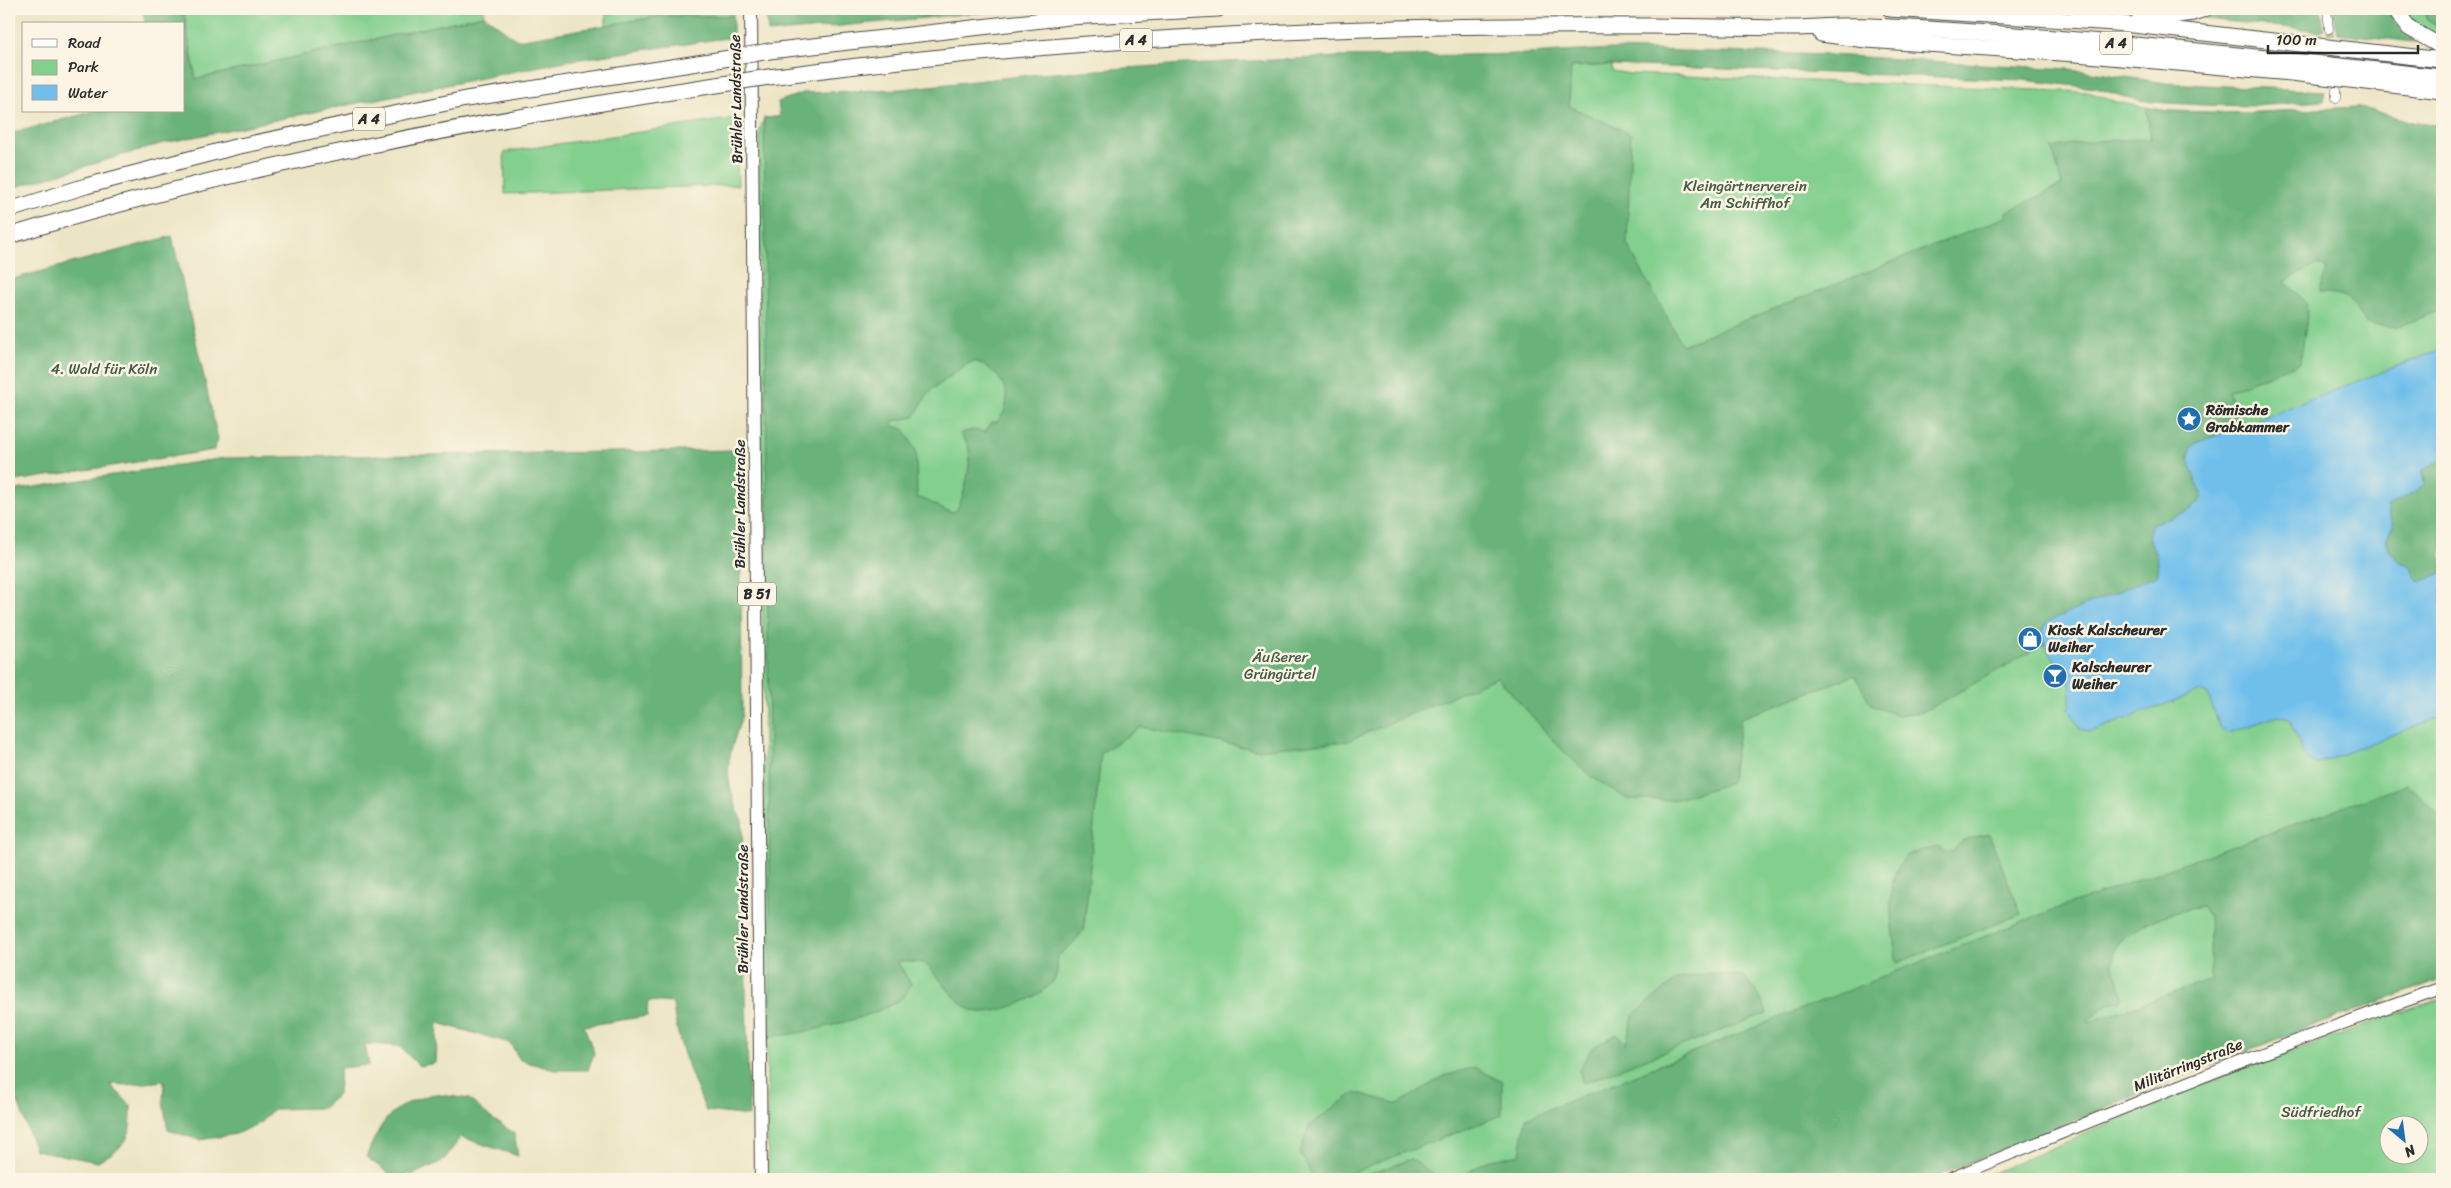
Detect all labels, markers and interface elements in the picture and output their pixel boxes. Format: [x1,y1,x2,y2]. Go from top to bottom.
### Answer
legend [22,22,185,112]
scale bar [2268,22,2418,54]
text: 100 m [2276,27,2317,53]
road number: A 4 [1120,28,1152,52]
text: Road [68,30,101,56]
road number: A 4 [2100,32,2132,54]
street label: Brühler Landstraße [722,34,750,164]
text: Park [68,54,99,80]
text: Water [68,80,108,106]
road number: A 4 [353,108,385,130]
park label: Kleingärtnerverein Am Schiffhof [1683,173,1807,216]
park label: 4. Wald für Köln [51,356,157,382]
place label: Römische Grabkammer [2205,397,2291,440]
place icon: Römische Grabkammer [2176,406,2202,432]
street label: Brühler Landstraße [727,439,753,569]
road number: B 51 [738,582,776,606]
place label: Kiosk Kalscheurer Weiher [2047,617,2168,660]
shop icon: Kiosk Kalscheurer Weiher [2017,626,2043,652]
park label: Äußerer Grüngürtel [1244,644,1317,687]
place label: Kalscheurer Weiher [2071,654,2153,697]
bar icon: Kalscheurer Weiher [2042,663,2068,689]
street label: Brühler Landstraße [730,844,756,974]
street label: Militärringstraße [2129,1031,2247,1099]
park label: Südfriedhof [2281,1099,2362,1125]
north arrow [2378,1116,2428,1166]
text: N [2399,1137,2421,1164]

